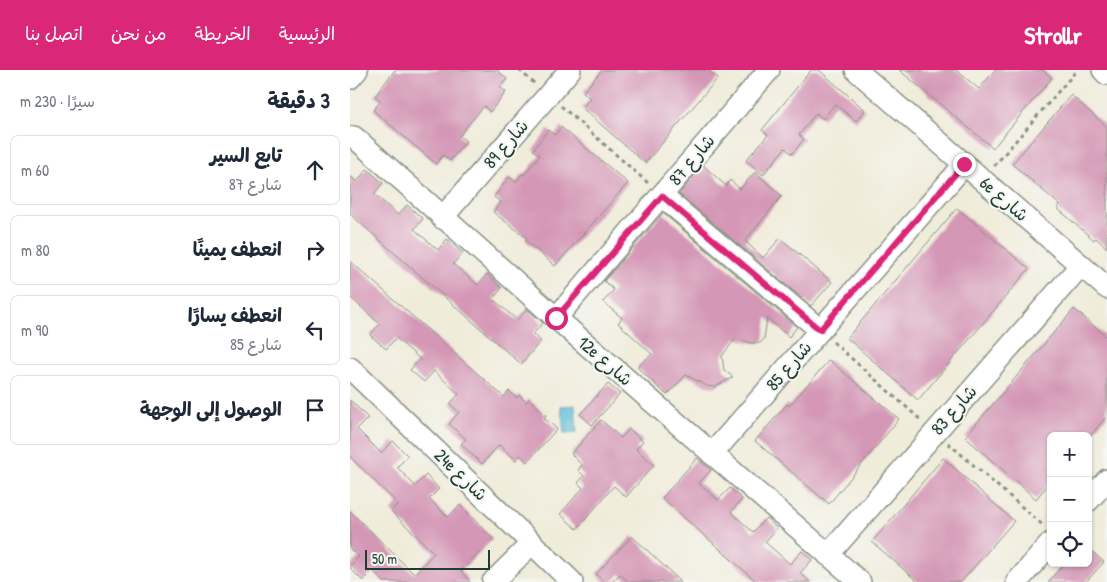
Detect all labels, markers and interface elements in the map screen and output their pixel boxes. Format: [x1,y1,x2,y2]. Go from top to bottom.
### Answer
text: Strollr [1024,19,1082,51]
text: اتصل بنا [25,21,83,46]
text: من نحن [111,21,167,46]
text: الخريطة [195,21,251,46]
text: الرئيسية [279,21,335,46]
text: 3 دقيقة [267,86,330,115]
text: سيرًا · 230 m [20,90,95,112]
street label: شارع 89 [477,114,534,174]
street label: شارع 87 [663,129,720,191]
text: تابع السير [210,142,282,168]
route end [953,153,976,176]
icon: ahead [301,156,329,184]
text: 60 m [21,159,49,181]
street label: 6e شارع [974,170,1034,227]
text: شارع 87 [229,173,282,195]
text: انعطف يمينًا [193,236,282,262]
icon: right [301,236,329,264]
text: 80 m [21,239,50,261]
text: انعطف يسارًا [188,302,282,328]
route start [545,307,568,330]
icon: left [301,316,329,344]
text: 90 m [21,319,49,341]
street label: 12e شارع [573,330,638,391]
text: شارع 85 [230,333,282,355]
street label: شارع 85 [760,335,817,396]
street label: شارع 83 [925,379,982,440]
text: الوصول إلى الوجهة [140,396,282,422]
icon: arrive [301,396,329,424]
map controls [1047,432,1092,567]
button: + [1047,432,1092,477]
street label: 24e شارع [429,443,494,506]
button: − [1047,477,1092,522]
button: locate [1047,522,1092,567]
scale bar [365,547,490,570]
text: 50 m [372,549,397,568]

